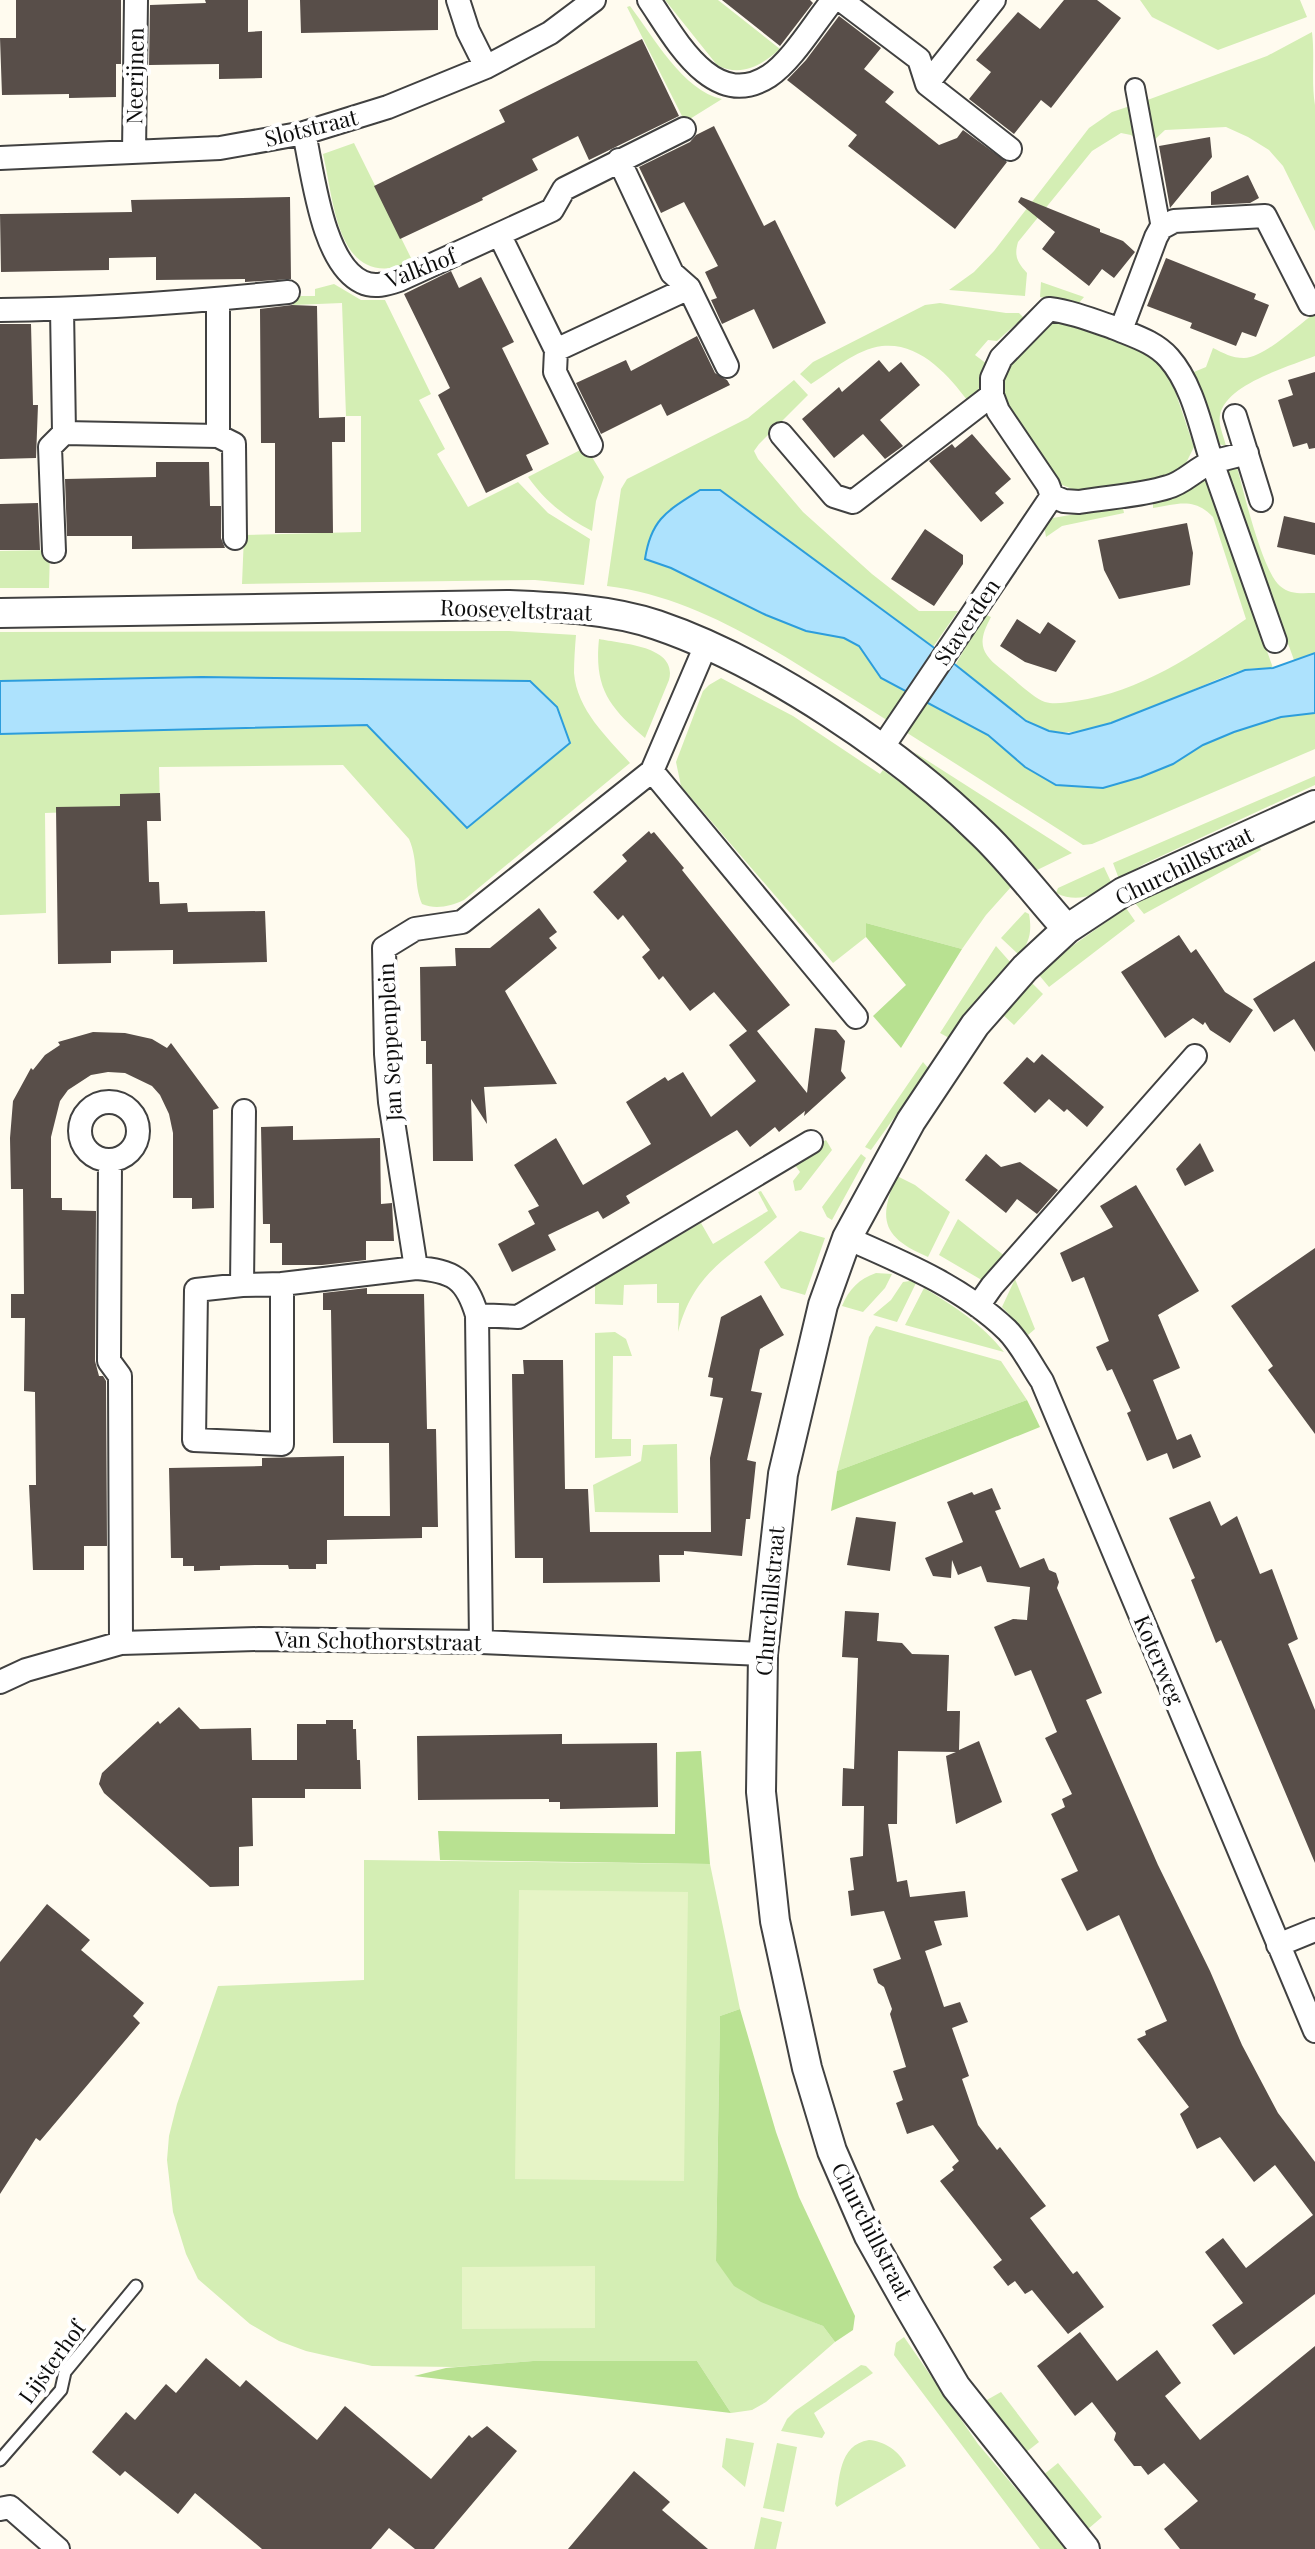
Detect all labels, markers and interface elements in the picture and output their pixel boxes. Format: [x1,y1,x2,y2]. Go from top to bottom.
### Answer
street label: Neerijnen [118,27,150,125]
street label: Slotstraat [261,101,362,153]
street label: Valkhof [380,239,462,295]
street label: Staverden [926,572,1006,671]
street label: Rooseveltstraat [439,591,594,627]
street label: Churchillstraat [1110,818,1259,911]
street label: Jan Seppenplein [370,962,408,1123]
street label: Churchillstraat [748,1524,791,1677]
street label: Koterweg [1128,1610,1192,1709]
street label: Van Schothorststraat [273,1623,483,1657]
street label: Churchillstraat [825,2157,921,2305]
street label: Lijsterhof [11,2313,92,2409]

